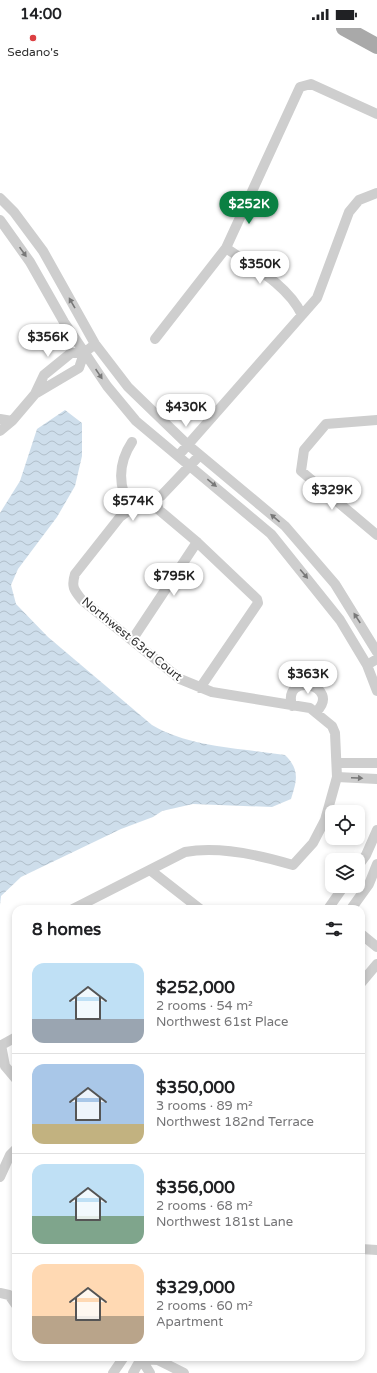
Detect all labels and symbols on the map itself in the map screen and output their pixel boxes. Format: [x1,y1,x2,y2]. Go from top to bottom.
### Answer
marker: Sedano's [28,33,38,43]
place label: Sedano's [7,45,59,59]
pin: $252K [221,191,277,225]
one-way arrow [19,247,27,257]
pin: $350K [232,251,288,285]
one-way arrow [69,297,76,309]
pin: $356K [20,324,76,358]
one-way arrow [95,368,102,380]
pin: $430K [158,394,214,428]
pin: $329K [304,477,360,511]
one-way arrow [206,479,217,487]
pin: $574K [105,488,161,522]
one-way arrow [270,514,280,523]
pin: $795K [146,563,202,597]
one-way arrow [300,568,309,579]
street label: Northwest 63rd Court [79,594,185,684]
one-way arrow [354,612,361,624]
pin: $363K [280,661,336,695]
one-way arrow [351,774,363,781]

